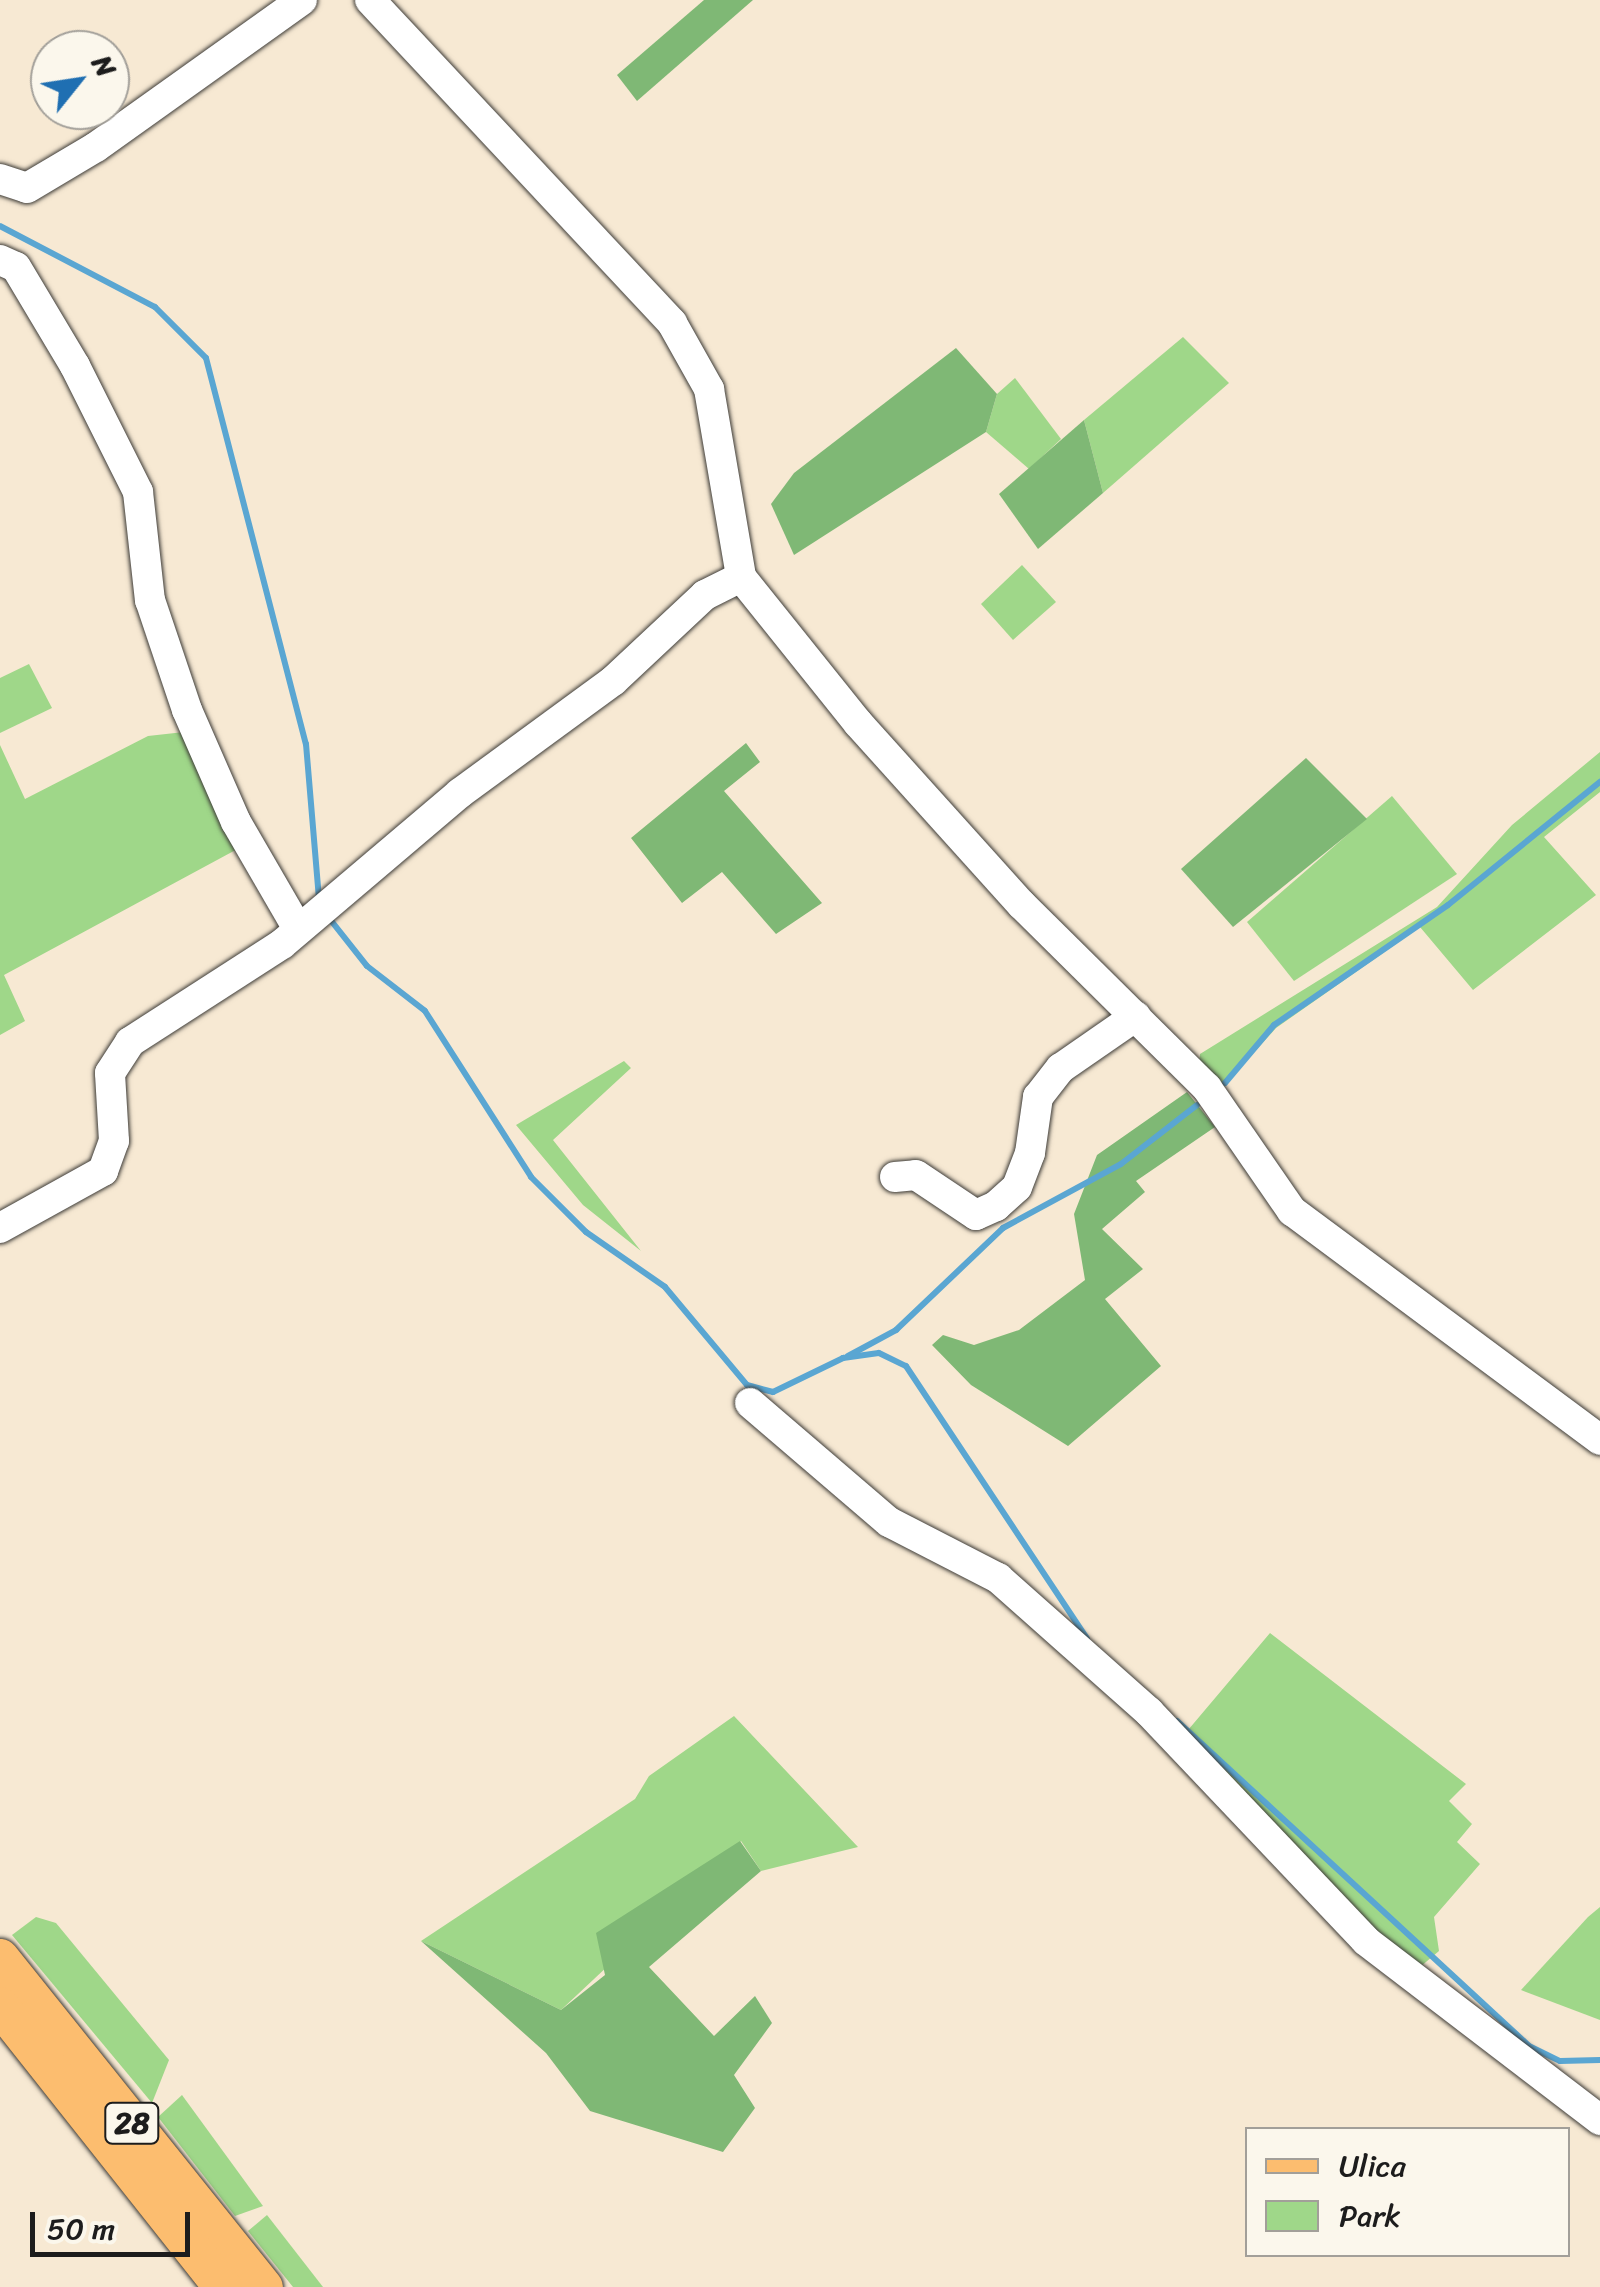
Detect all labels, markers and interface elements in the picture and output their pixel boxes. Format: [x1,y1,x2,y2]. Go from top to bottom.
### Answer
north arrow [30,30,130,130]
text: N [79,45,131,86]
road number: 28 [102,2098,162,2148]
legend [1245,2127,1570,2257]
text: Ulica [1339,2139,1406,2193]
text: Park [1339,2189,1401,2243]
scale bar [35,2192,195,2254]
text: 50 m [47,2202,115,2256]

